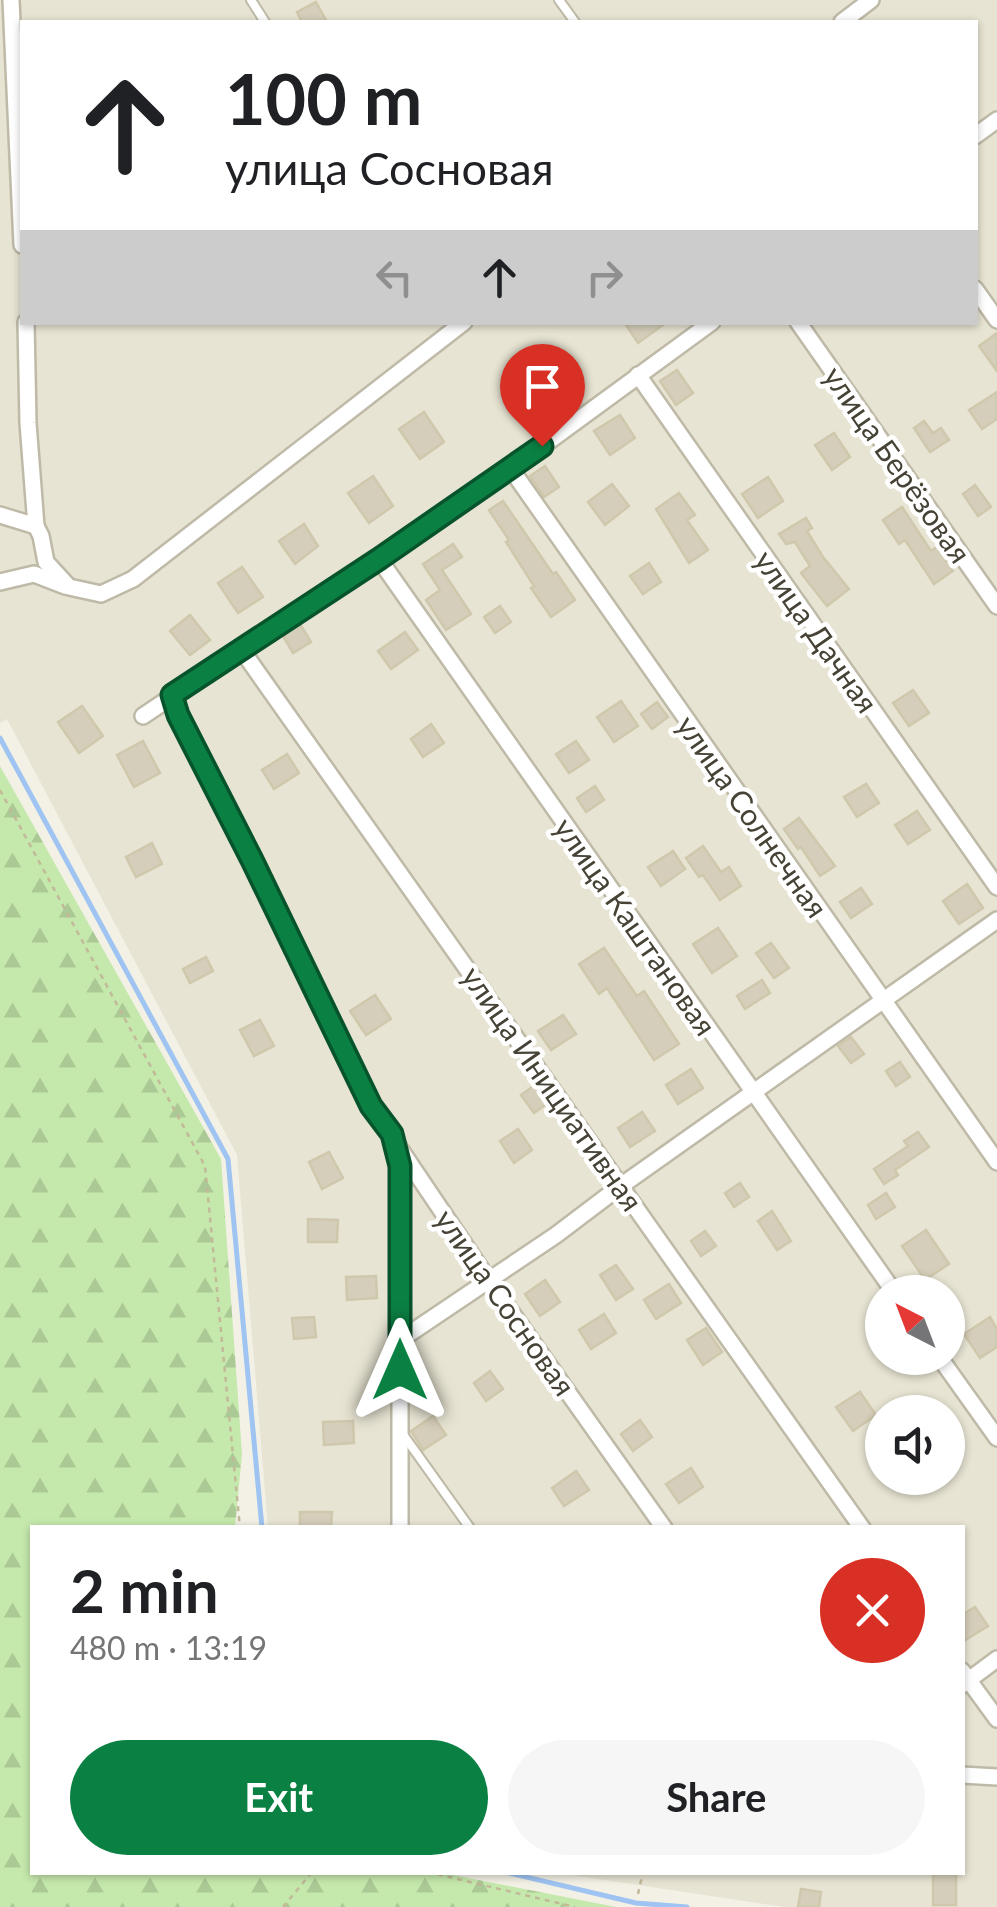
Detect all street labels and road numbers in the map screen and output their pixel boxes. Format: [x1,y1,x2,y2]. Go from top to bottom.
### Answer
street label: улица Берёзовая [817,359,979,569]
street label: улица Дачная [748,543,886,719]
street label: улица Солнечная [670,708,836,924]
street label: улица Каштановая [547,810,725,1042]
street label: улица Инициативная [455,959,651,1217]
street label: улица Сосновая [428,1202,584,1402]

